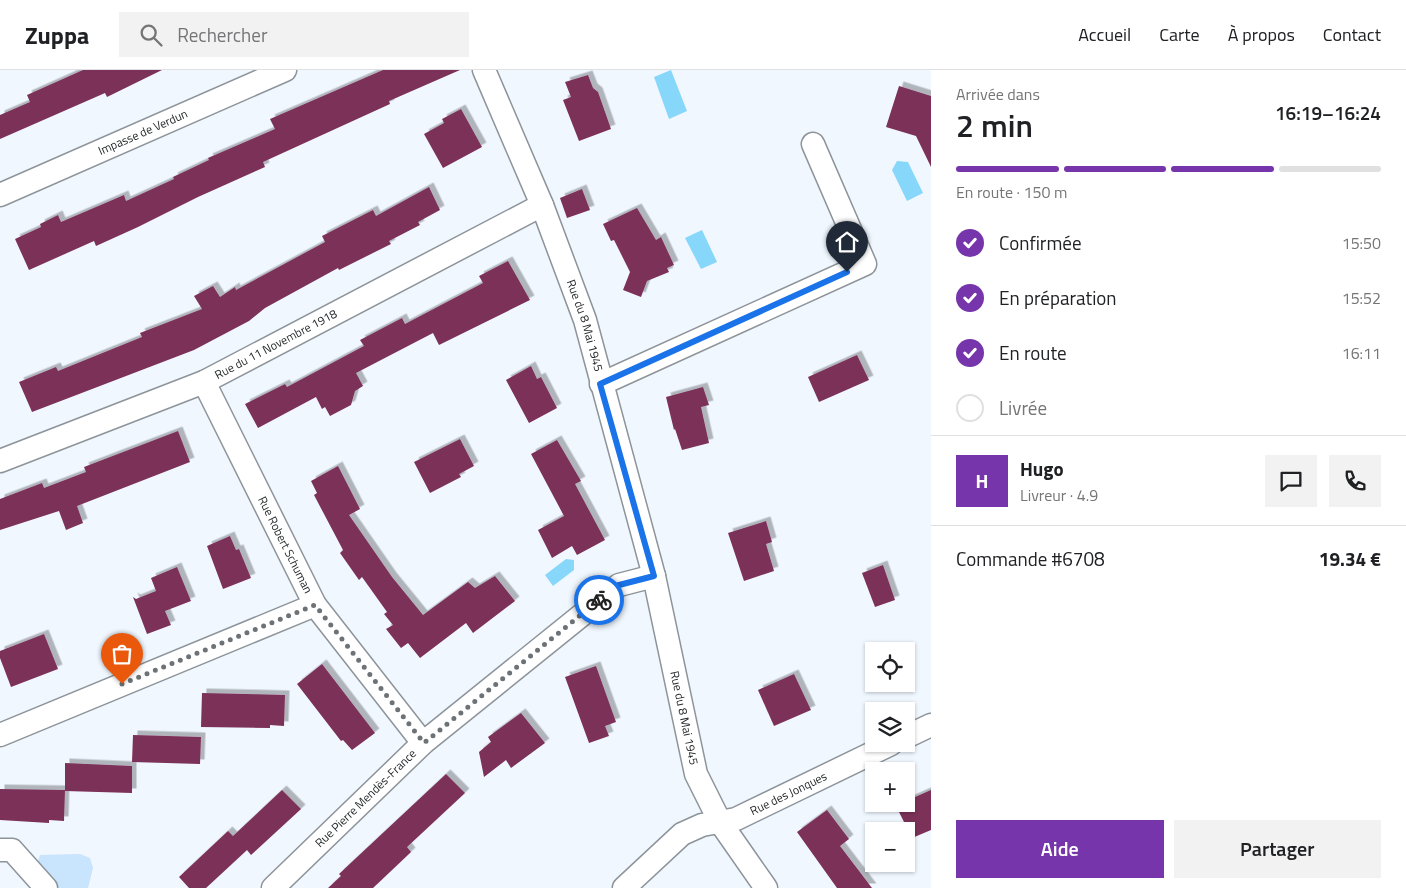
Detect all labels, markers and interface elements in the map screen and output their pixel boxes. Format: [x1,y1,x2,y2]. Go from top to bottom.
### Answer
search box [119,12,469,57]
text: Zuppa [25,17,89,53]
text: Rechercher [177,20,268,49]
icon: search [137,21,165,49]
text: Accueil [1078,21,1131,48]
text: Carte [1159,21,1200,48]
text: À propos [1228,21,1295,48]
text: Contact [1323,21,1381,48]
text: Arrivée dans [956,82,1040,106]
text: 16:19–16:24 [1275,98,1381,127]
text: 2 min [956,101,1033,149]
street label: Impasse de Verdun [95,104,191,160]
text: En route · 150 m [956,180,1067,204]
pin [826,221,868,272]
icon: home [833,228,861,256]
text: Confirmée [999,228,1081,257]
icon: check [956,229,984,257]
text: 15:50 [1342,231,1381,255]
street label: Rue du 8 Mai 1945 [562,277,609,374]
text: En préparation [999,283,1117,312]
icon: check [956,284,984,312]
text: 15:52 [1342,286,1381,310]
street label: Rue du 11 Novembre 1918 [211,304,341,384]
text: En route [999,338,1067,367]
icon: check [956,339,984,367]
text: 16:11 [1342,341,1381,365]
text: Livrée [999,393,1047,422]
text: Hugo [1020,454,1064,483]
button: chat [1265,455,1317,507]
button: phone [1329,455,1381,507]
text: H [976,466,988,495]
text: Livreur · 4.9 [1020,483,1098,507]
street label: Rue Robert Schuman [253,493,318,597]
text: Commande #6708 [956,544,1105,573]
text: 19.34 € [1319,544,1381,573]
courier [574,575,624,625]
icon: bike [585,586,613,614]
pin [101,633,143,684]
icon: bag [108,640,136,668]
map controls [865,642,915,872]
button: locate [865,642,915,692]
street label: Rue du 8 Mai 1945 [665,669,704,767]
button: layers [865,702,915,752]
street label: Rue Pierre Mendès-France [310,744,420,852]
button: + [865,762,915,812]
street label: Rue des Jonques [746,766,830,820]
button: Aide [956,820,1164,878]
button: Partager [1174,820,1381,878]
button: − [865,822,915,872]

